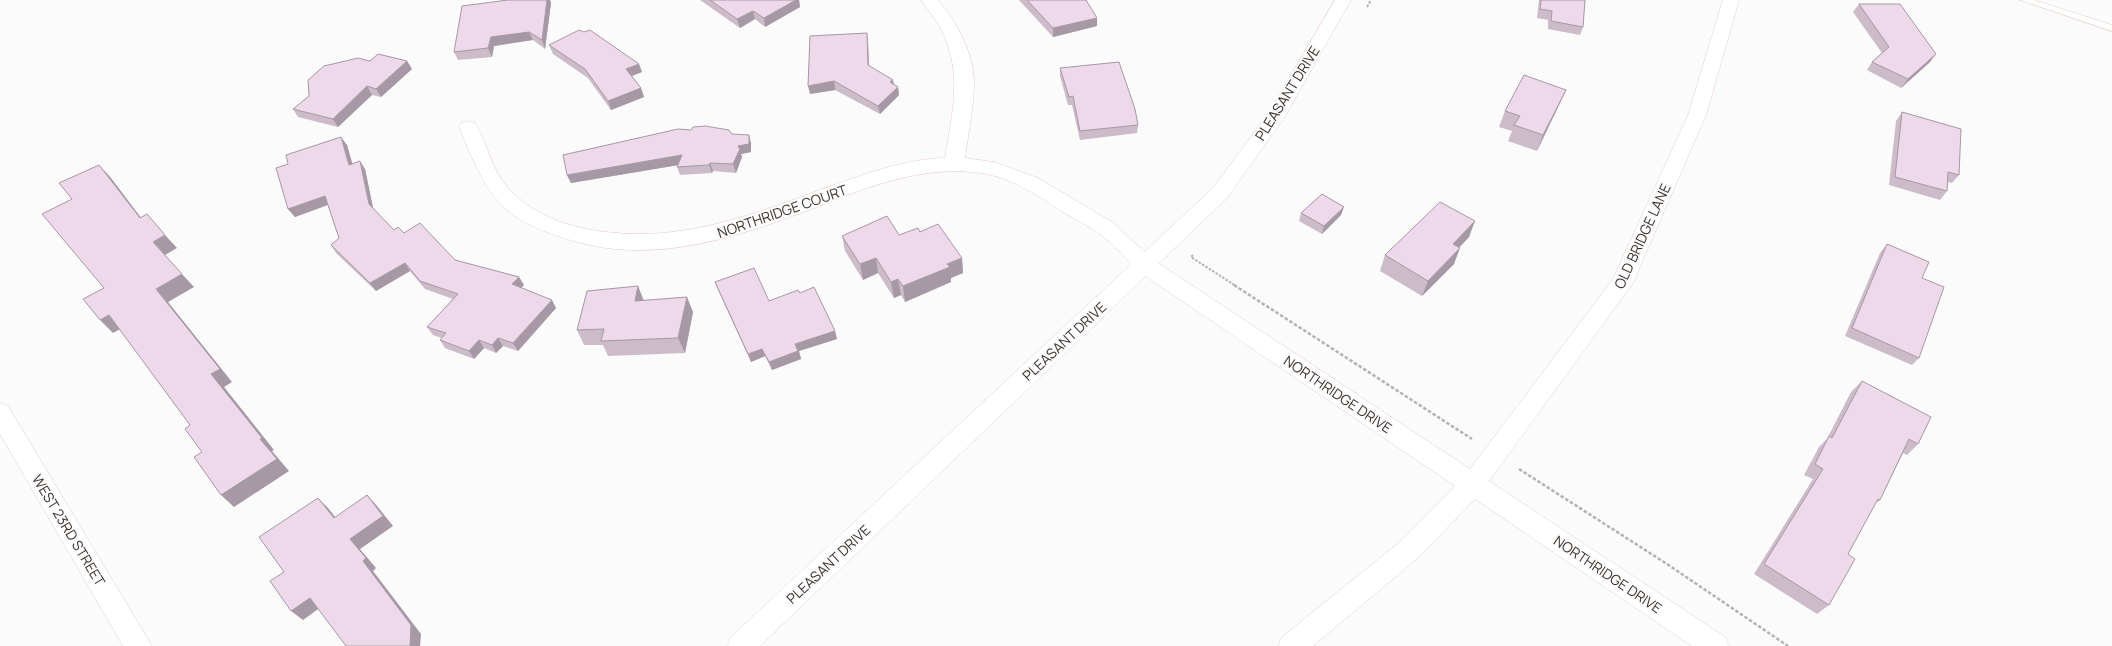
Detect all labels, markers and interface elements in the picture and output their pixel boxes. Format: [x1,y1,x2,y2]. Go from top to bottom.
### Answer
street label: PLEASANT DRIVE [1250,42,1324,144]
street label: NORTHRIDGE COURT [715,180,850,242]
street label: OLD BRIDGE LANE [1609,180,1675,292]
street label: PLEASANT DRIVE [1018,297,1110,385]
street label: NORTHRIDGE DRIVE [1280,351,1396,437]
street label: WEST 23RD STREET [28,471,110,590]
street label: PLEASANT DRIVE [782,520,874,608]
street label: NORTHRIDGE DRIVE [1550,531,1666,617]

